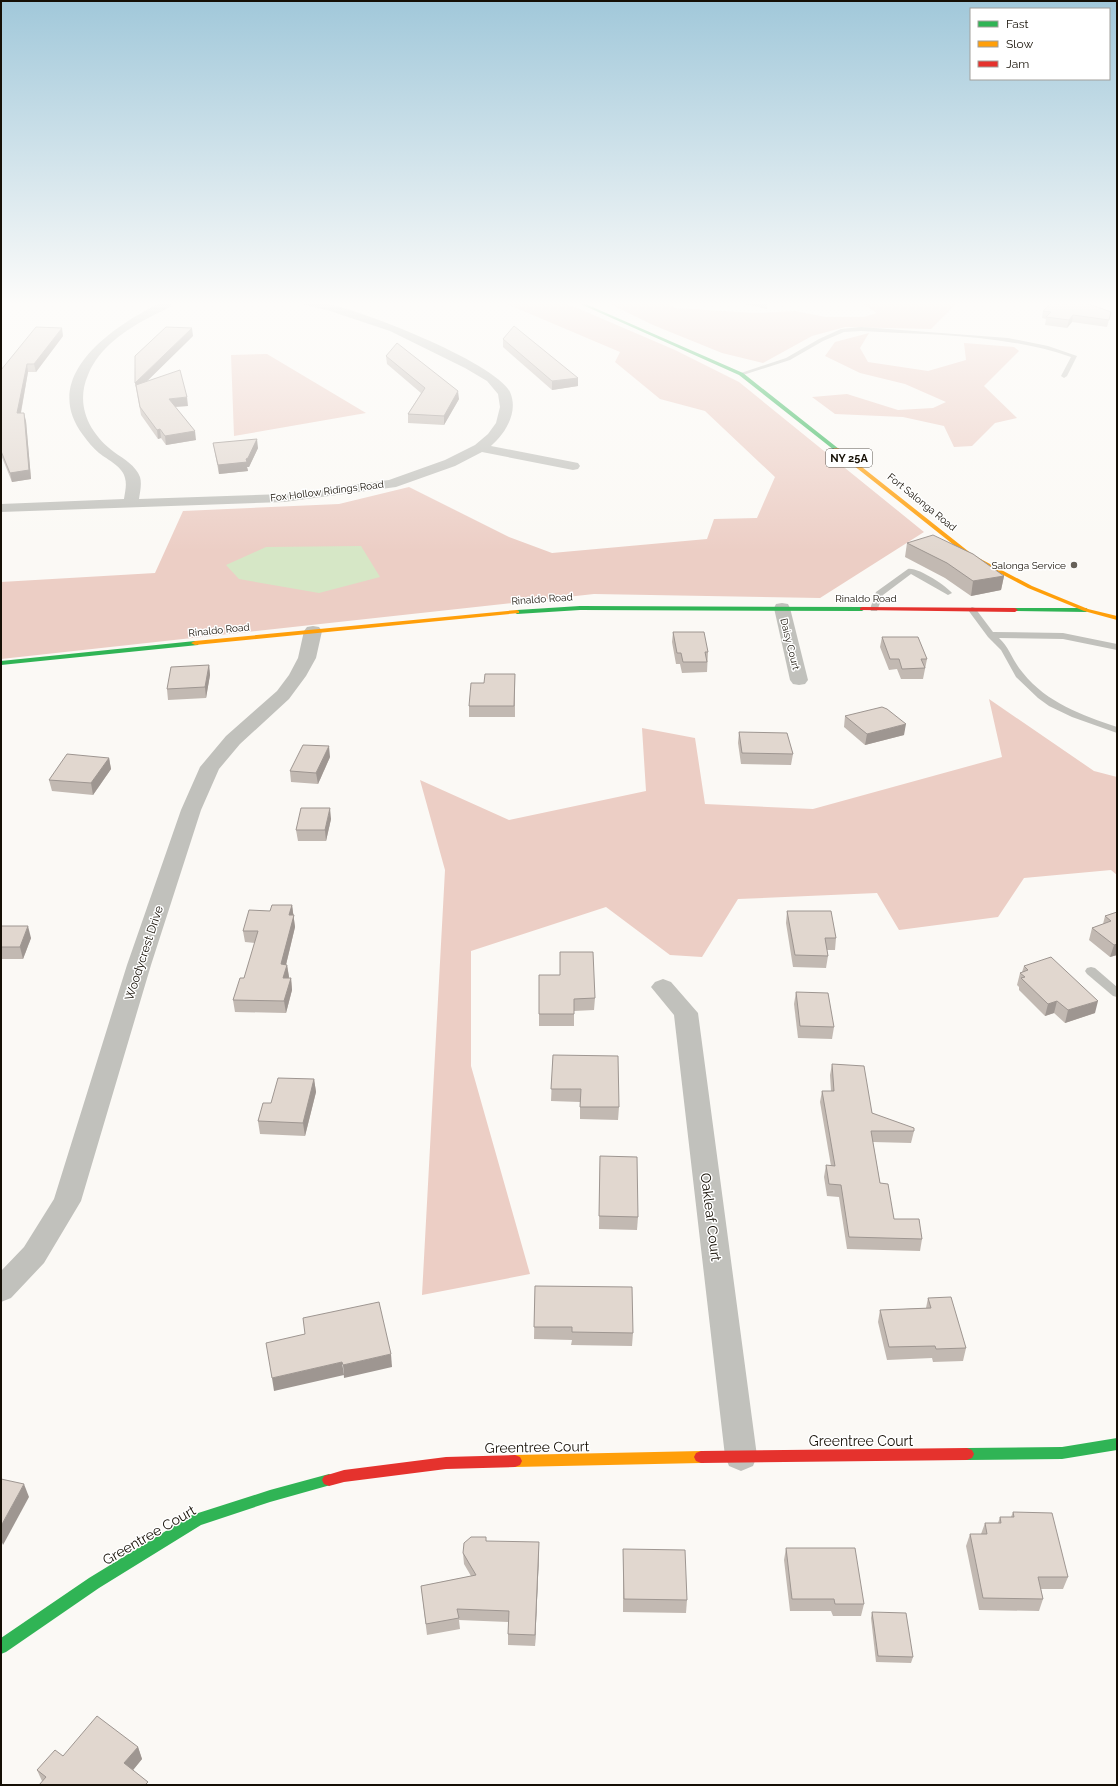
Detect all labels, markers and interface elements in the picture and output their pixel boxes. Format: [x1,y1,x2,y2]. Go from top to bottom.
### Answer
legend [970,8,1110,80]
text: Fast [1006,17,1029,31]
text: Slow [1006,37,1033,51]
text: Jam [1006,57,1029,71]
road number: NY 25A [826,449,872,467]
street label: Fort Salonga Road [885,471,959,533]
street label: Fox Hollow Ridings Road [270,479,384,503]
place label: Salonga Service [992,560,1066,571]
marker: Salonga Service [1069,560,1079,570]
street label: Rinaldo Road [511,591,573,607]
street label: Rinaldo Road [835,593,897,604]
street label: Daisy Court [778,617,802,672]
street label: Rinaldo Road [188,621,250,639]
street label: Woodycrest Drive [122,904,166,1002]
street label: Oakleaf Court [698,1172,724,1262]
street label: Greentree Court [809,1433,914,1449]
street label: Greentree Court [485,1438,590,1456]
street label: Greentree Court [100,1502,199,1568]

